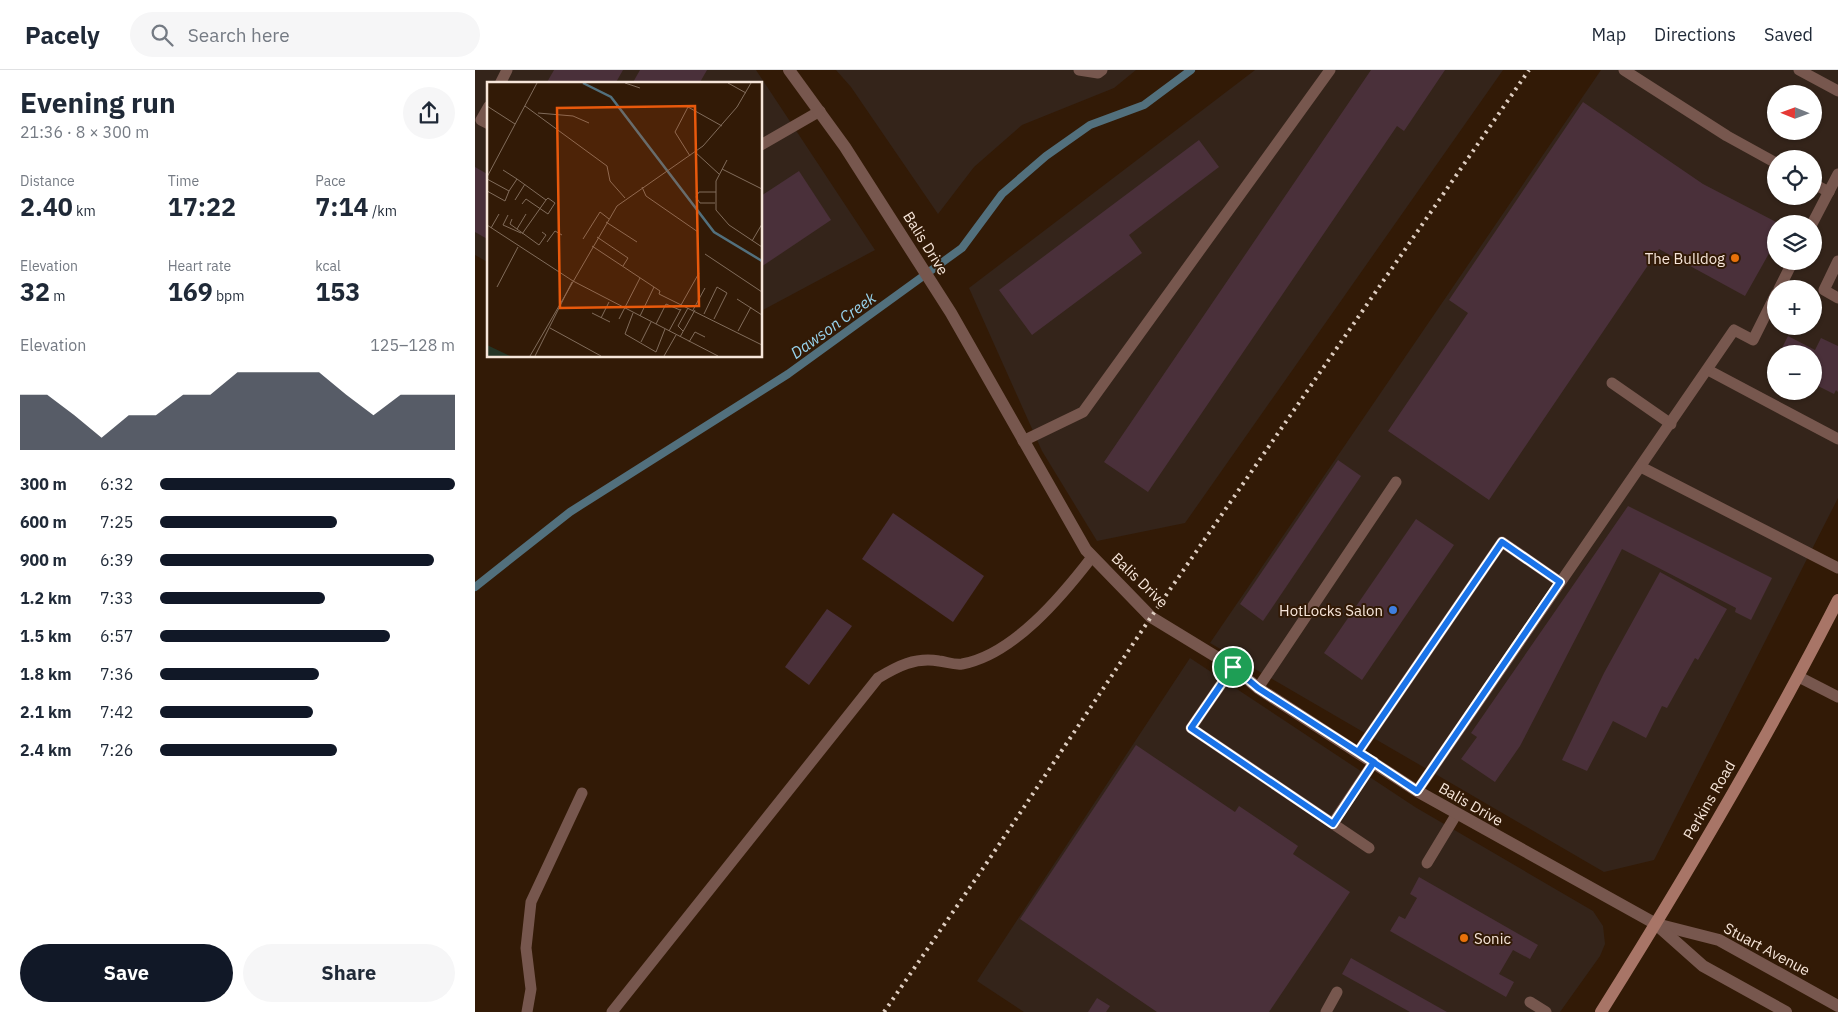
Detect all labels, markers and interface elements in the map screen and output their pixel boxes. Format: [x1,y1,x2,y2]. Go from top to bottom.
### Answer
search box [130,12,480,57]
text: Pacely [25,19,100,51]
icon: search [148,21,176,49]
text: Search here [188,23,290,47]
text: Map [1591,23,1626,46]
text: Directions [1654,23,1736,46]
text: Saved [1764,23,1813,46]
inset map [487,82,763,358]
text: Evening run [20,84,176,121]
north arrow [1767,85,1823,140]
map controls [1767,85,1822,400]
button: share [403,87,455,139]
text: 21:36 · 8 × 300 m [20,122,149,142]
button: locate [1767,150,1822,205]
text: Distance [20,172,75,190]
text: Time [168,172,199,190]
text: Pace [315,172,346,190]
text: 2.40 [20,190,73,223]
text: 17:22 [168,190,236,223]
text: 7:14 [315,190,369,223]
text: km [73,202,96,220]
text: /km [369,202,397,220]
street label: Balis Drive [899,208,953,278]
button: layers [1767,215,1822,270]
place label: The Bulldog [1645,249,1725,268]
marker: The Bulldog [1729,252,1741,264]
text: Elevation [20,257,78,275]
text: Heart rate [168,257,231,275]
text: kcal [315,257,341,275]
text: 32 [20,275,50,308]
text: 169 [168,275,213,308]
text: 153 [315,275,360,308]
button: + [1767,280,1822,335]
text: m [50,287,66,305]
text: bpm [213,287,244,305]
water label: Dawson Creek [786,287,880,363]
text: Elevation [20,335,86,355]
text: 125–128 m [370,335,455,355]
button: − [1767,345,1822,400]
text: 300 m [20,474,67,494]
text: 6:32 [100,474,133,494]
text: 600 m [20,512,67,532]
text: 7:25 [100,512,133,532]
street label: Balis Drive [1108,548,1172,612]
text: 900 m [20,550,67,570]
text: 6:39 [100,550,133,570]
text: 1.2 km [20,588,71,608]
text: 7:33 [100,588,133,608]
place label: HotLocks Salon [1279,601,1383,620]
marker: HotLocks Salon [1387,604,1399,616]
text: 1.5 km [20,626,71,646]
text: 6:57 [100,626,133,646]
pin [1212,646,1254,688]
icon: arrive [1219,653,1247,681]
text: 1.8 km [20,664,71,684]
text: 7:36 [100,664,133,684]
text: 2.1 km [20,702,71,722]
text: 7:42 [100,702,133,722]
text: 2.4 km [20,740,71,760]
text: 7:26 [100,740,133,760]
street label: Perkins Road [1679,757,1739,843]
street label: Balis Drive [1435,778,1507,830]
street label: Stuart Avenue [1721,918,1813,980]
place label: Sonic [1474,929,1511,948]
marker: Sonic [1458,932,1470,944]
button: Save [20,944,233,1002]
button: Share [243,944,455,1002]

